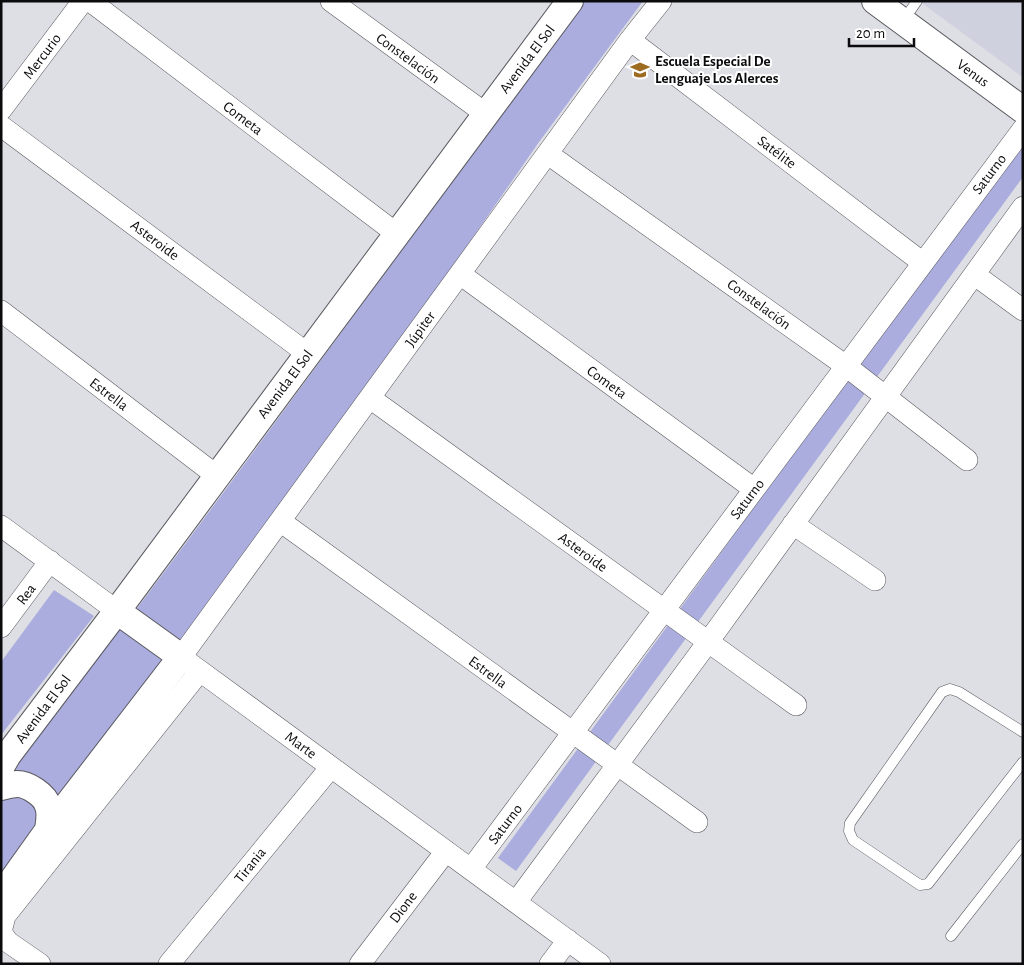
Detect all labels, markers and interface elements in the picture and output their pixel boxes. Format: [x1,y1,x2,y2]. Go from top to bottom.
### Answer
scale bar [849,15,914,47]
street label: Avenida El Sol [497,22,558,96]
text: 20 m [856,26,885,41]
street label: Constelación [373,30,442,86]
street label: Mercurio [21,31,64,82]
place label: Escuela Especial De Lenguaje Los Alerces [655,54,779,86]
street label: Venus [954,57,992,90]
school or university icon: Escuela Especial De Lenguaje Los Alerces [629,59,651,81]
street label: Cometa [220,99,265,138]
street label: Satélite [755,133,799,172]
street label: Saturno [970,151,1009,197]
street label: Asteroide [128,217,182,263]
street label: Constelación [724,276,793,332]
street label: Júpiter [403,309,438,350]
street label: Avenida El Sol [255,347,316,421]
street label: Cometa [584,363,630,402]
street label: Estrella [87,375,131,414]
street label: Saturno [728,476,767,522]
street label: Asteroide [556,530,610,575]
street label: Rea [14,581,39,607]
street label: Estrella [466,654,510,691]
street label: Avenida El Sol [13,672,74,746]
street label: Marte [282,729,319,762]
street label: Saturno [486,801,525,847]
street label: Tirania [232,845,269,886]
street label: Dione [387,889,420,926]

